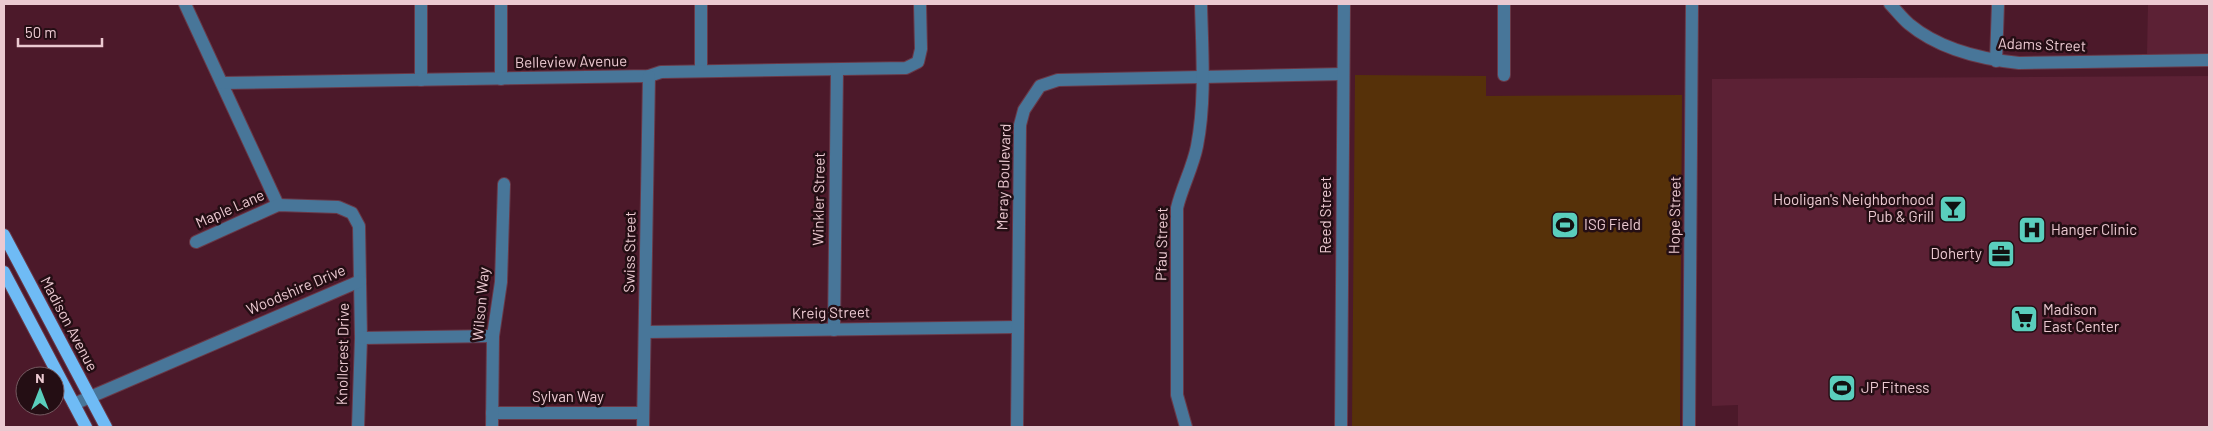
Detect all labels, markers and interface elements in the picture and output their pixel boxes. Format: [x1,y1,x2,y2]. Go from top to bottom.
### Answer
scale bar [18,15,101,47]
text: 50 m [25,23,57,41]
street label: Adams Street [1998,33,2086,55]
street label: Belleview Avenue [515,51,627,71]
street label: Meray Boulevard [992,123,1014,231]
street label: Winkler Street [808,152,828,246]
street label: Reed Street [1316,176,1334,254]
street label: Hope Street [1664,176,1684,254]
street label: Maple Lane [192,185,267,231]
place label: Hooligan's Neighborhood Pub & Grill [1773,190,1934,225]
bar icon: Hooligan's Neighborhood Pub & Grill [1938,194,1968,224]
street label: Pfau Street [1151,207,1171,281]
sports icon: ISG Field [1550,210,1580,240]
street label: Swiss Street [619,211,639,293]
place label: ISG Field [1584,215,1641,233]
hospital icon: Hanger Clinic [2017,215,2047,245]
place label: Hanger Clinic [2051,220,2137,238]
office icon: Doherty [1986,239,2016,269]
place label: Doherty [1931,244,1982,262]
street label: Woodshire Drive [243,260,348,318]
street label: Wilson Way [468,266,492,341]
street label: Madison Avenue [37,273,102,374]
place label: Madison East Center [2043,300,2120,335]
street label: Kreig Street [792,302,870,322]
street label: Knollcrest Drive [332,303,352,405]
supermarket icon: Madison East Center [2009,304,2039,334]
north arrow [15,366,65,416]
text: N [35,369,45,386]
sports icon: JP Fitness [1827,373,1857,403]
place label: JP Fitness [1861,378,1929,396]
street label: Sylvan Way [532,387,604,405]

